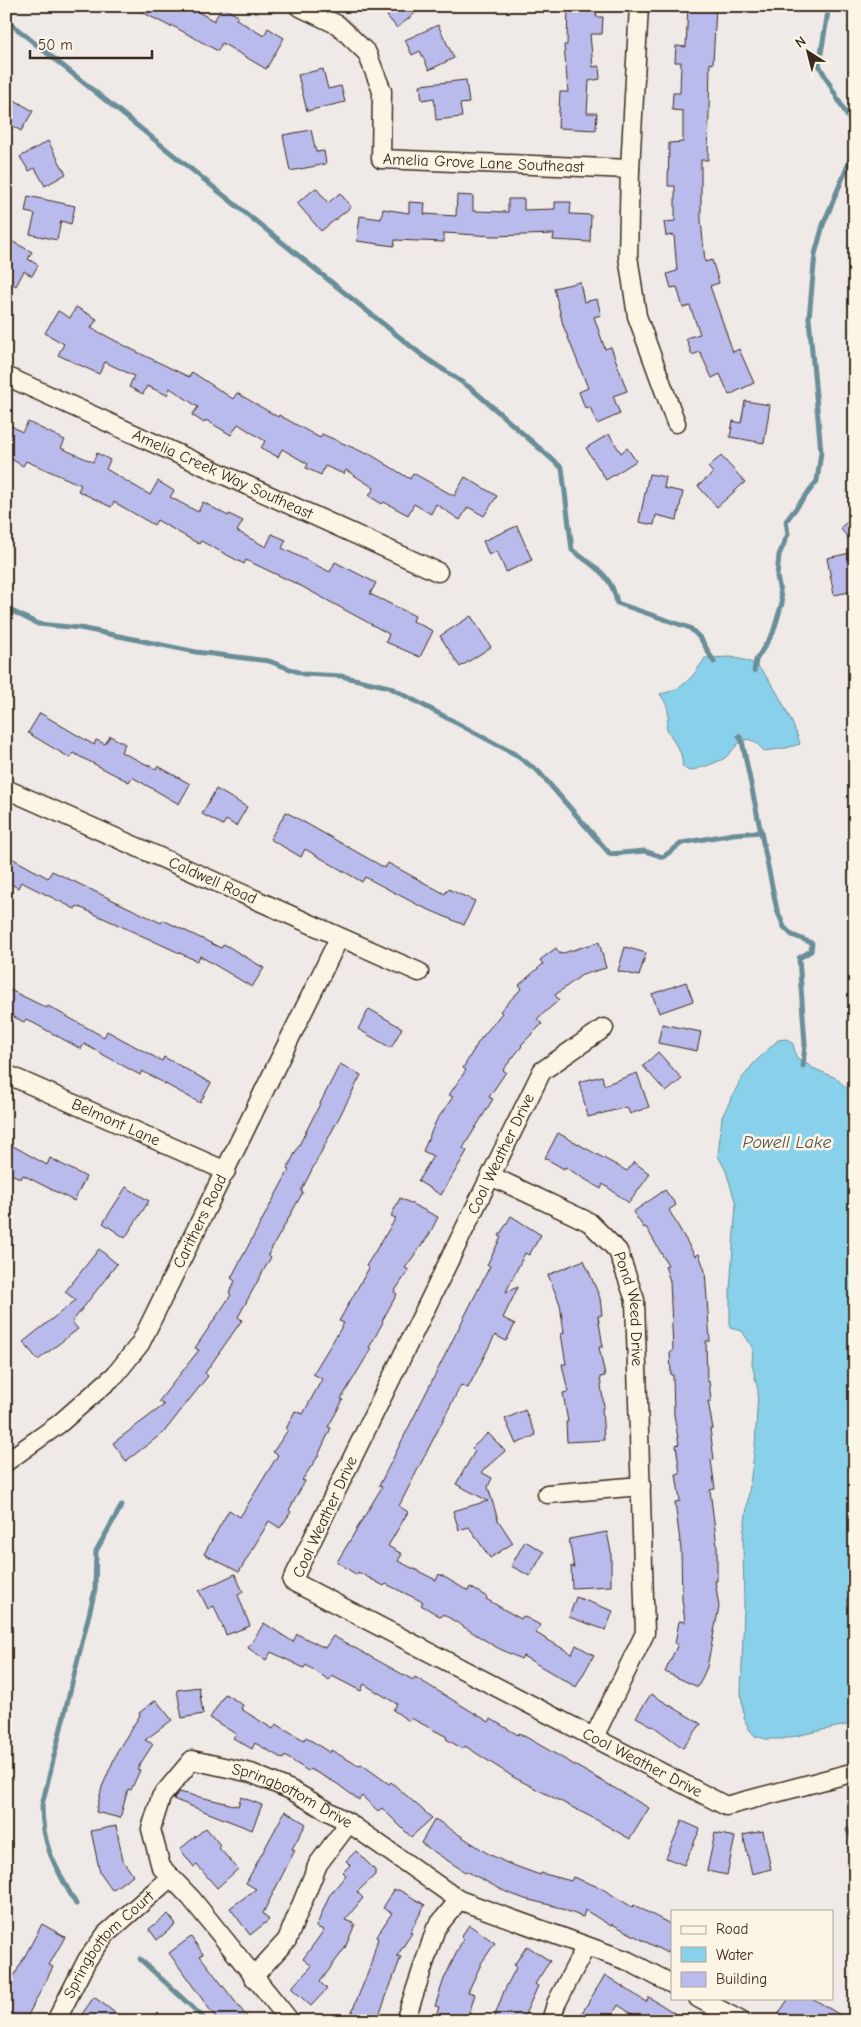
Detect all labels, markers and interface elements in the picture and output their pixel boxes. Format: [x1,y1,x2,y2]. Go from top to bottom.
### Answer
scale bar [30,28,152,60]
north arrow [784,28,834,78]
text: N [792,32,809,51]
text: 50 m [38,36,73,54]
street label: Amelia Grove Lane Southeast [382,150,585,176]
street label: Amelia Creek Way Southeast [130,426,316,523]
street label: Caldwell Road [166,853,259,908]
street label: Cool Weather Drive [464,1091,538,1217]
street label: Belmont Lane [69,1095,163,1150]
water label: Powell Lake [743,1132,832,1153]
street label: Carithers Road [170,1172,231,1271]
street label: Pond Weed Drive [610,1249,646,1366]
street label: Cool Weather Drive [289,1453,361,1581]
street label: Cool Weather Drive [580,1724,705,1801]
street label: Springbottom Drive [230,1760,355,1832]
street label: Springbottom Court [60,1887,158,2001]
legend [671,1910,834,2000]
text: Road [716,1920,748,1938]
text: Water [716,1946,753,1964]
text: Building [716,1970,767,1988]

